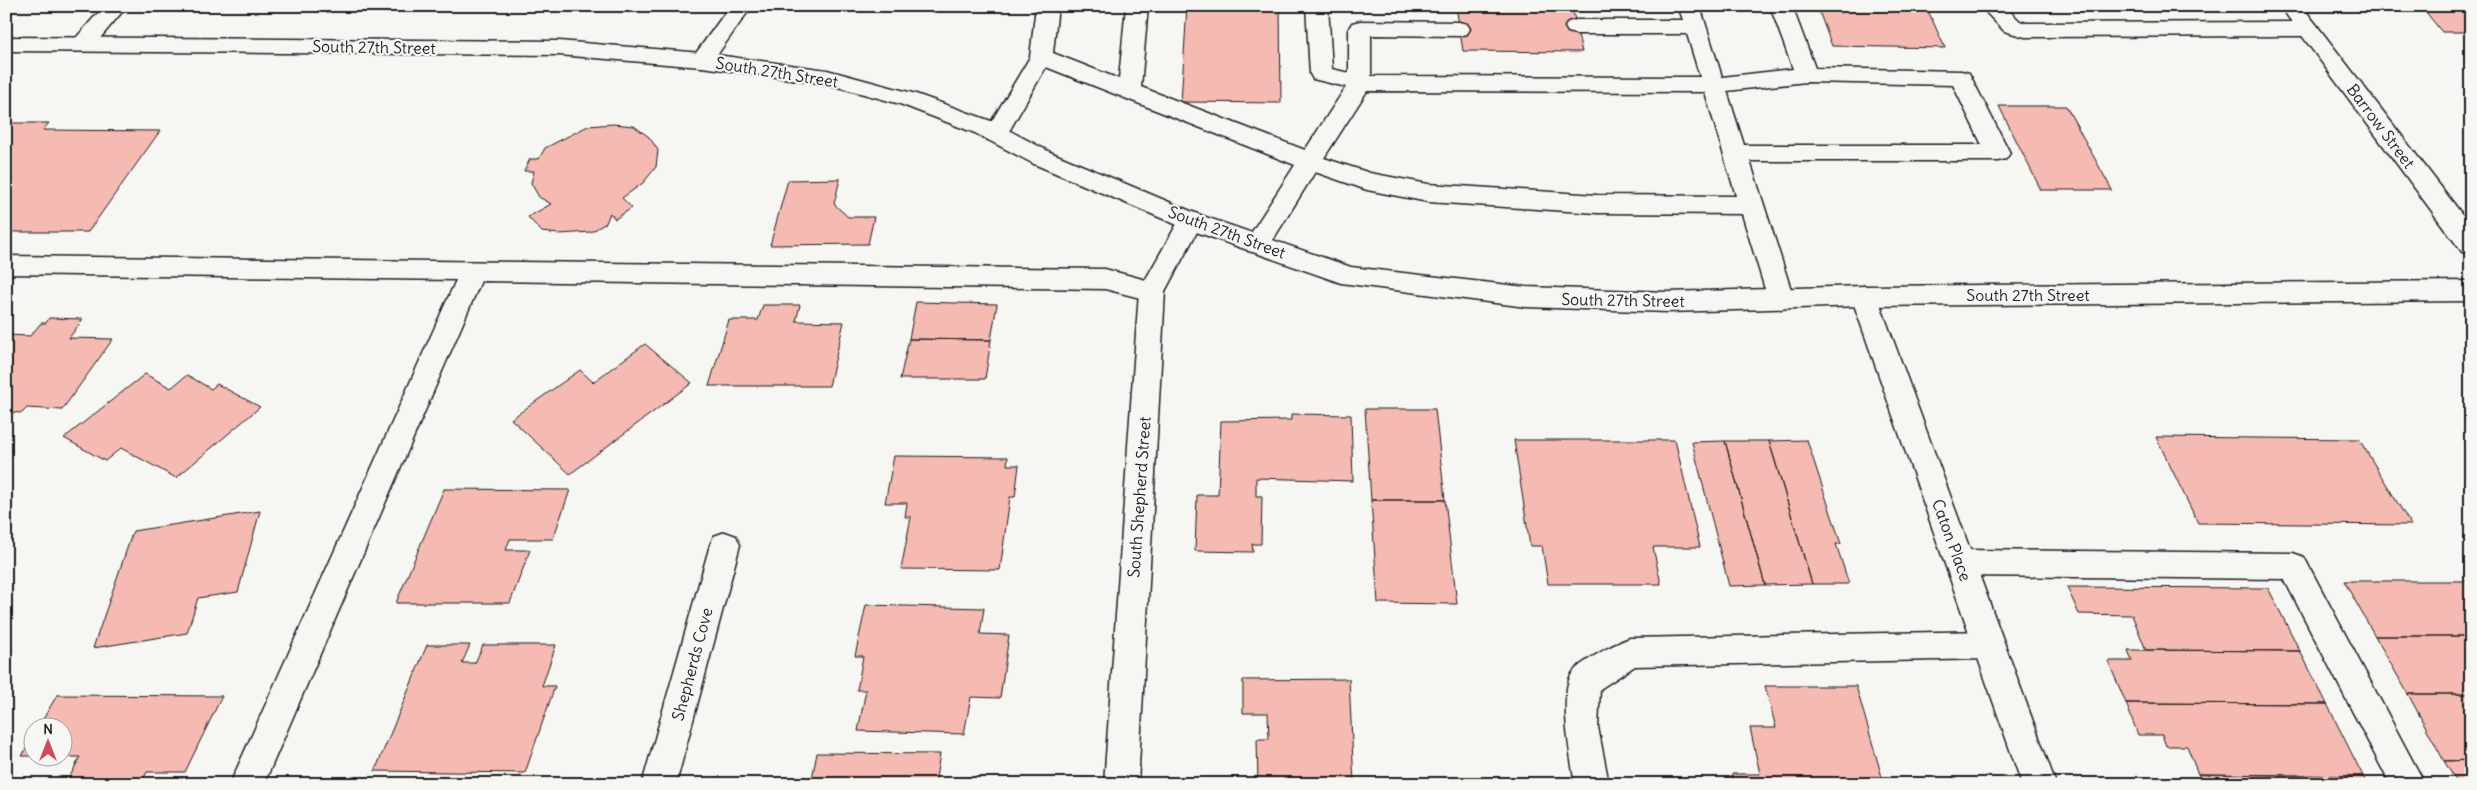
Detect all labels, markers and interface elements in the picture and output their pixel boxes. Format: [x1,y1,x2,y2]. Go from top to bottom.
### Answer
street label: South 27th Street [312,36,436,58]
street label: South 27th Street [714,52,840,92]
street label: Barrow Street [2343,80,2420,173]
street label: South 27th Street [1166,201,1289,263]
street label: South 27th Street [1966,285,2090,305]
street label: South 27th Street [1561,289,1685,311]
street label: South Shepherd Street [1123,415,1155,578]
street label: Caton Place [1928,496,1976,584]
street label: Shepherds Cove [667,605,717,723]
north arrow [22,718,72,768]
text: N [43,720,53,738]

